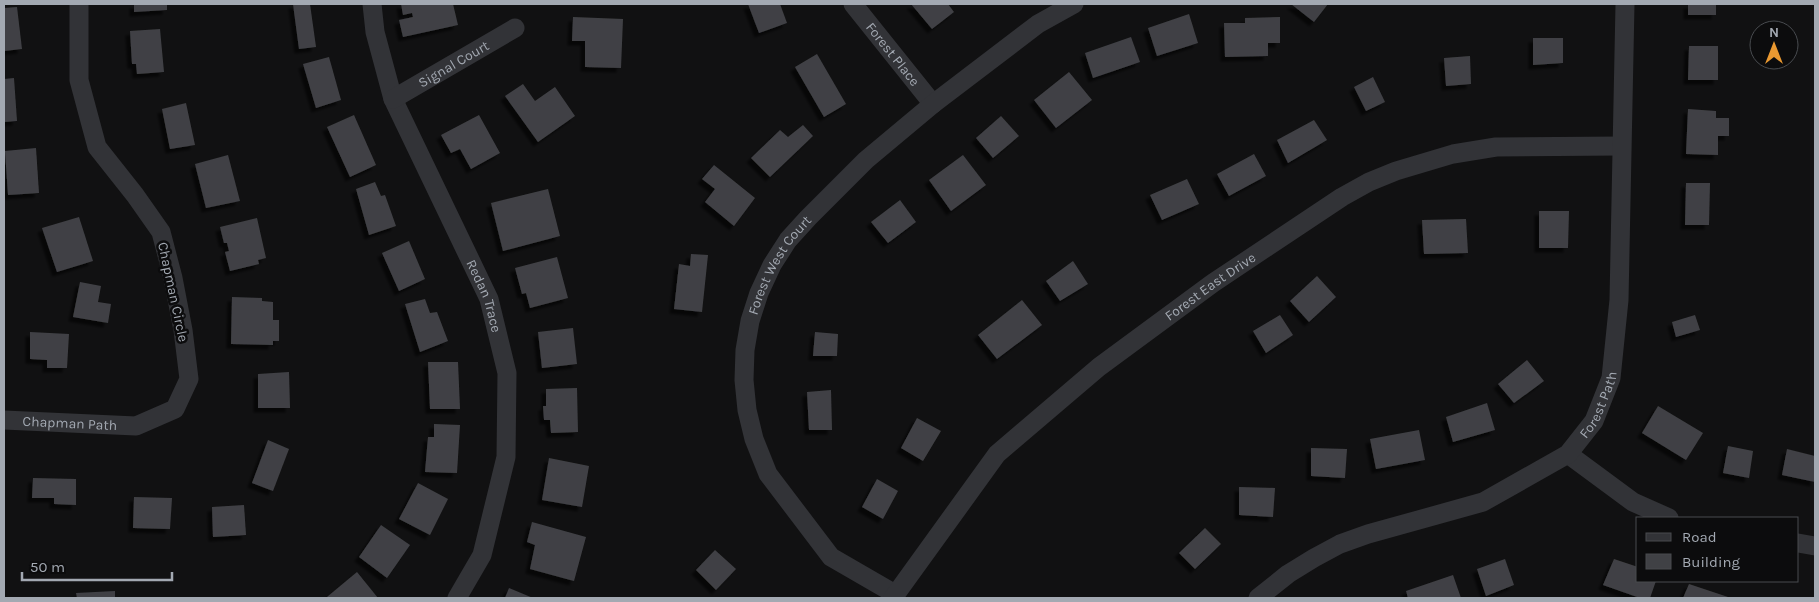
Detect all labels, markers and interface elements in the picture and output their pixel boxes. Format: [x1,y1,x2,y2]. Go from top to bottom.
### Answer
street label: Forest Place [862,19,924,89]
north arrow [1749,20,1799,70]
text: N [1769,24,1779,41]
street label: Signal Court [415,37,492,91]
street label: Forest West Court [744,212,815,317]
street label: Chapman Circle [154,241,192,343]
street label: Forest East Drive [1161,249,1259,324]
street label: Redan Trace [463,257,505,334]
street label: Forest Path [1575,371,1620,441]
street label: Chapman Path [22,412,118,434]
legend [1636,517,1799,582]
text: Road [1682,528,1717,546]
scale bar [22,550,172,582]
text: Building [1682,553,1740,571]
text: 50 m [30,558,65,576]

